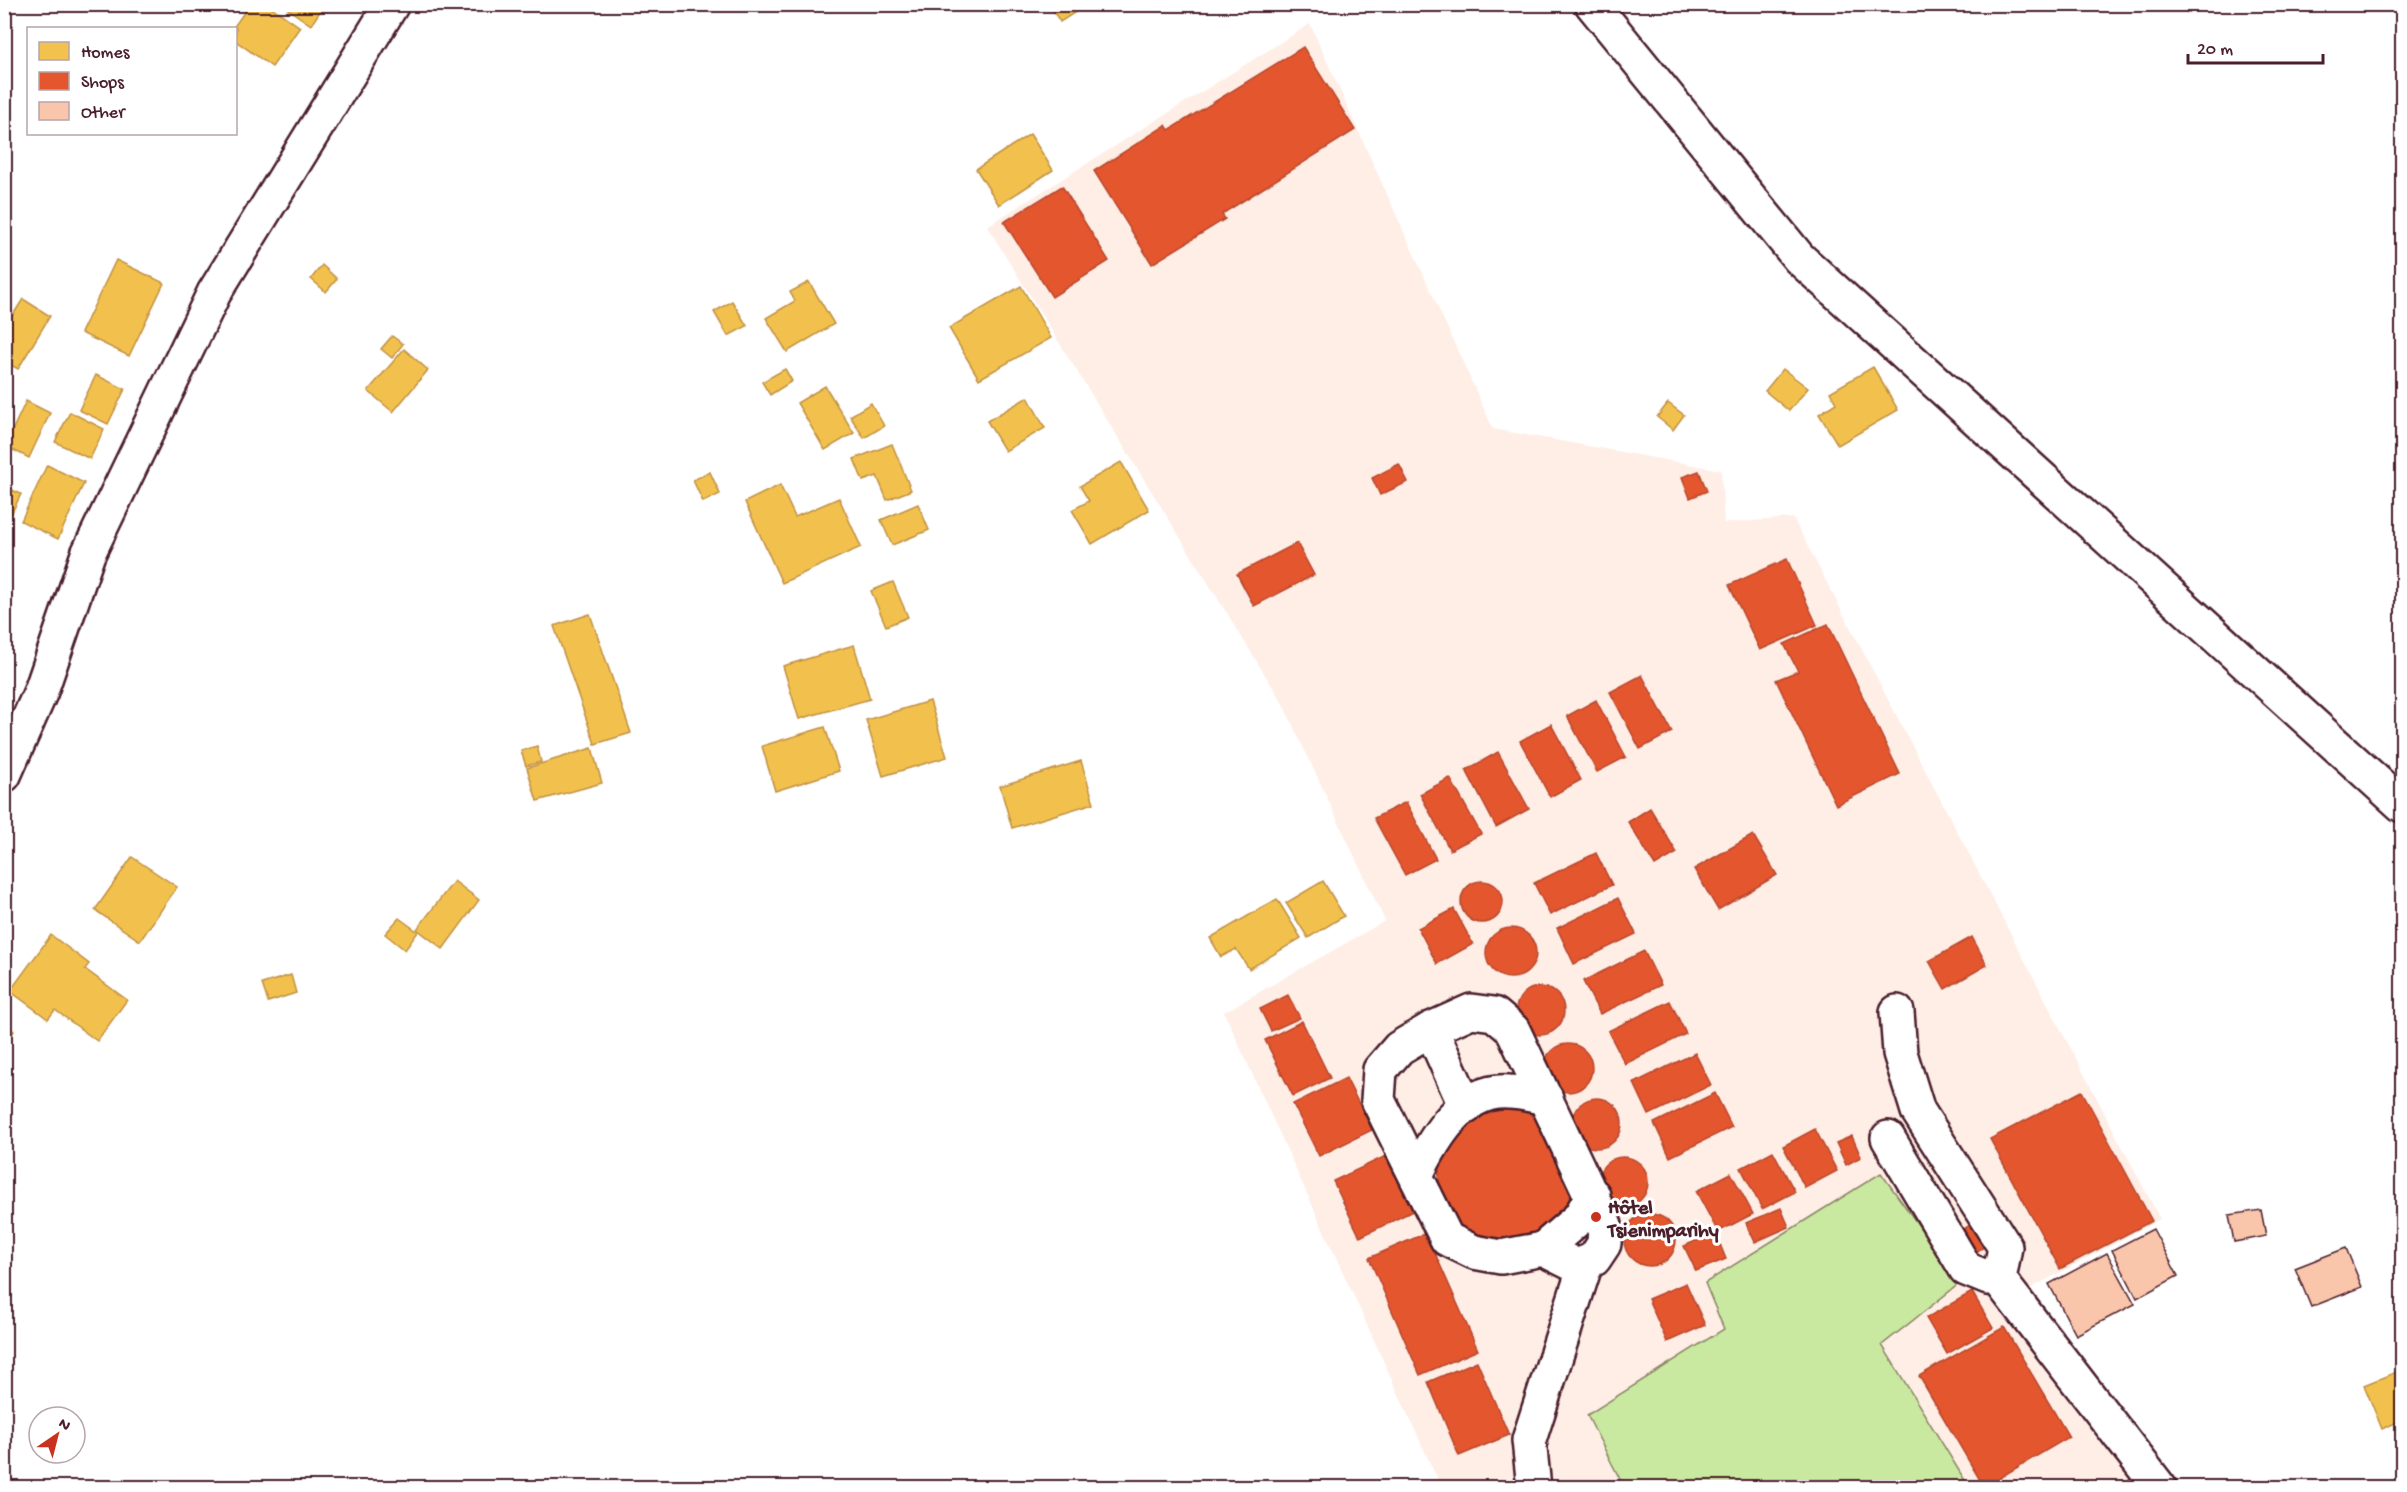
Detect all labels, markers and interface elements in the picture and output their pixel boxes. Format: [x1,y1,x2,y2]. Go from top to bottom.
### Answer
legend [27,27,237,135]
scale bar [2188,27,2323,65]
text: 20 m [2197,40,2233,61]
text: Homes [81,43,131,64]
text: Shops [81,73,125,94]
text: Other [81,103,126,124]
place label: Hôtel Tsienimparihy [1606,1198,1719,1244]
marker: Hôtel Tsienimparihy [1589,1210,1603,1224]
north arrow [27,1405,87,1465]
text: N [54,1415,74,1437]

